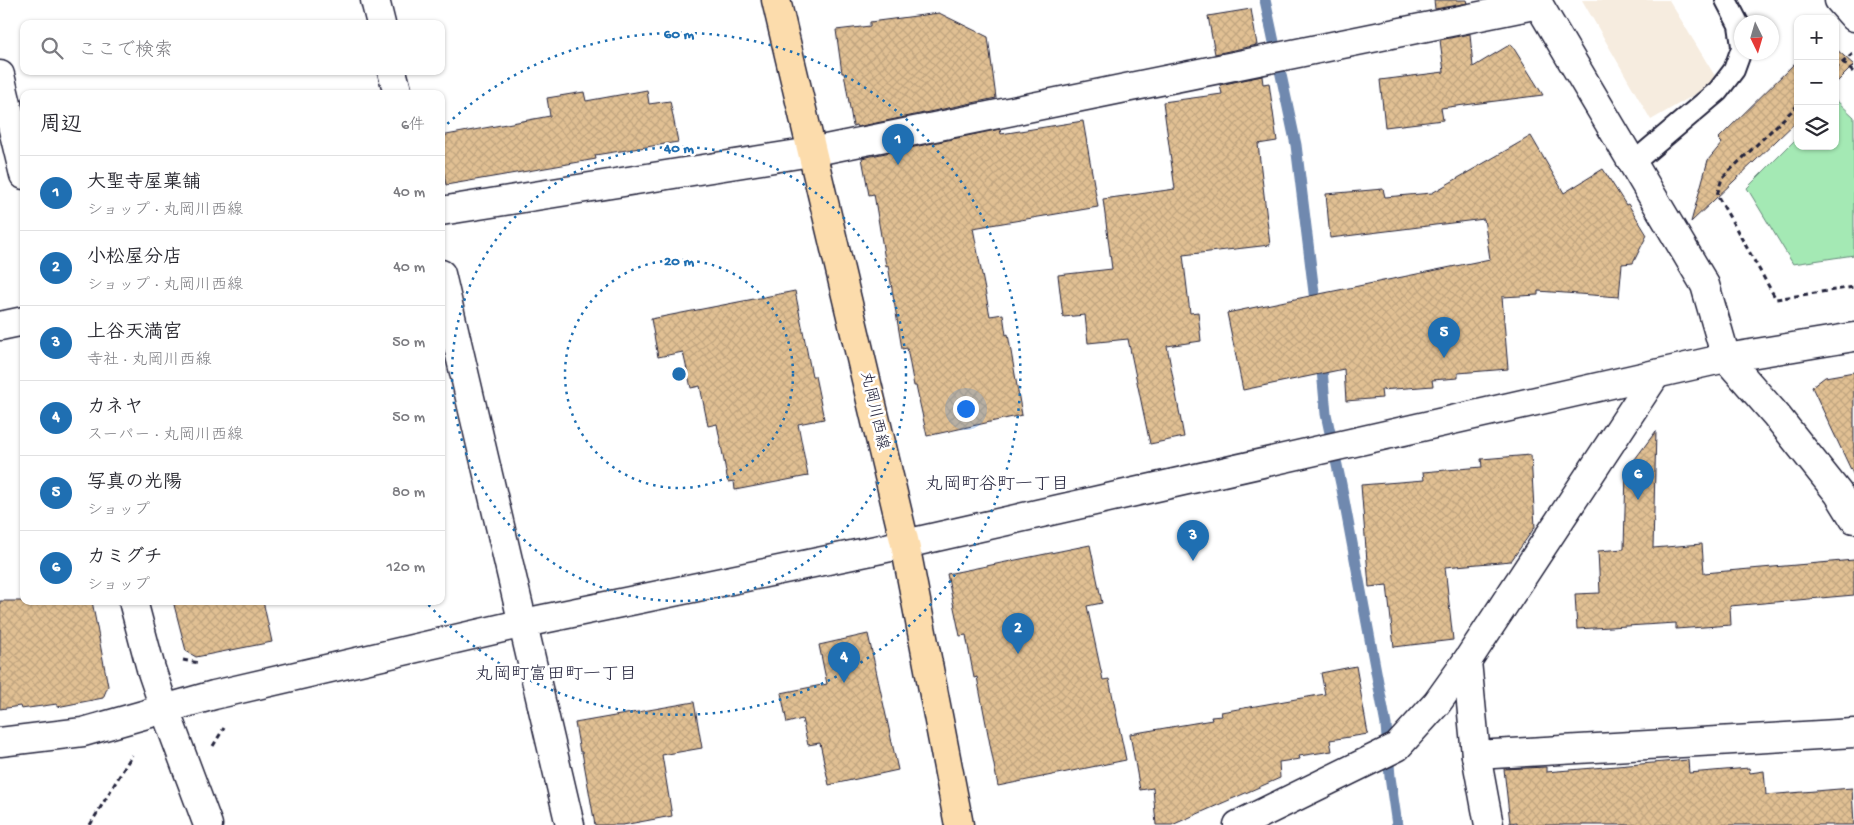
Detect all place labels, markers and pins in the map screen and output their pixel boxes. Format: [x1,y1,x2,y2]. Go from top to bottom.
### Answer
pin: 1 [882,124,914,165]
pin: 5 [1428,317,1460,358]
centre of rings [670,365,688,383]
pin: 6 [1622,459,1654,500]
pin: 3 [1177,520,1209,561]
pin: 2 [1002,613,1034,654]
pin: 4 [828,642,860,683]

